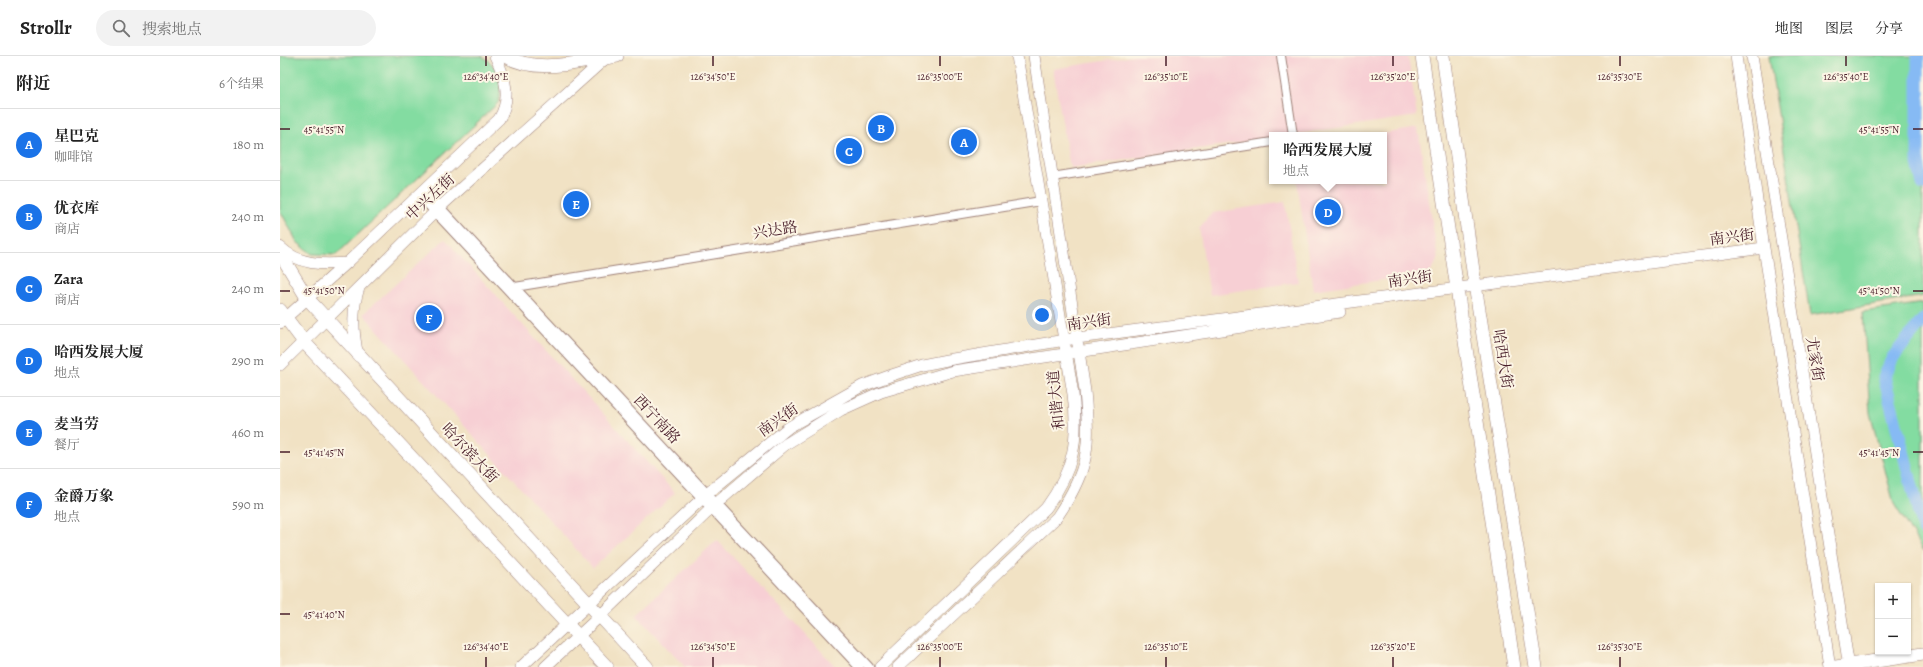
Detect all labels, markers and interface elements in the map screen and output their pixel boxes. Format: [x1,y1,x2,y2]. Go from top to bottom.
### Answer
search box [96,10,376,46]
text: Strollr [20,15,72,41]
icon: search [110,17,132,39]
text: 搜索地点 [142,19,202,39]
text: 地图 [1775,19,1803,38]
text: 图层 [1825,19,1853,38]
text: 分享 [1875,19,1903,38]
text: 126°34'40"E [463,70,509,83]
text: 126°34'50"E [691,70,735,83]
text: 126°35'00"E [917,70,963,83]
text: 126°35'10"E [1144,70,1188,83]
text: 126°35'20"E [1371,70,1416,83]
text: 126°35'30"E [1598,70,1642,83]
text: 126°35'40"E [1824,70,1868,83]
text: 附近 [16,72,50,95]
text: 6个结果 [219,75,264,92]
pin: B [868,113,894,143]
text: 45°41'55"N [304,123,344,136]
text: 45°41'55"N [1859,123,1899,136]
text: 星巴克 [54,126,99,146]
pin: A [951,127,977,157]
popup [1269,132,1387,184]
text: A [25,136,33,153]
text: 180 m [233,136,264,153]
pin: C [836,136,862,166]
text: 哈西发展大厦 [1283,140,1373,160]
text: 咖啡馆 [54,148,93,165]
text: 地点 [1283,162,1309,179]
street label: 中兴左街 [401,169,459,225]
pin: E [563,189,589,219]
pin: D [1315,197,1341,227]
text: 优衣库 [54,198,99,218]
text: B [25,208,33,225]
text: 240 m [232,208,264,225]
street label: 兴达路 [751,217,799,243]
text: 商店 [54,220,80,237]
street label: 南兴街 [1708,224,1756,250]
street label: 南兴街 [1386,266,1434,292]
text: Zara [54,269,83,289]
text: C [25,280,33,297]
text: 240 m [232,280,264,297]
text: 45°41'50"N [303,284,345,297]
text: 45°41'50"N [1858,284,1900,297]
text: 商店 [54,291,80,308]
pin: F [416,303,442,333]
your location [1032,305,1052,325]
street label: 南兴街 [1065,309,1113,335]
street label: 哈西大街 [1488,328,1518,390]
street label: 尤家街 [1802,335,1828,383]
text: 哈西发展大厦 [54,342,144,362]
text: D [24,352,34,369]
text: 290 m [232,352,264,369]
text: 地点 [54,364,80,381]
street label: 和谐大道 [1043,369,1069,431]
street label: 西宁南路 [629,390,685,448]
street label: 南兴街 [754,399,802,441]
text: 麦当劳 [54,414,99,434]
street label: 哈尔滨大街 [437,419,503,487]
text: E [25,424,33,441]
text: 460 m [232,424,264,441]
text: 餐厅 [54,436,80,453]
text: 45°41'45"N [304,446,344,459]
text: 45°41'45"N [1859,446,1899,459]
text: 金爵万象 [54,486,114,506]
text: F [26,496,32,513]
text: 590 m [232,496,264,513]
text: 地点 [54,508,80,525]
map controls [1875,583,1911,655]
button: + [1875,583,1911,619]
text: 45°41'40"N [303,608,345,621]
button: − [1875,619,1911,655]
text: 126°34'40"E [463,640,509,653]
text: 126°34'50"E [691,640,735,653]
text: 126°35'00"E [917,640,963,653]
text: 126°35'10"E [1144,640,1188,653]
text: 126°35'20"E [1371,640,1416,653]
text: 126°35'30"E [1598,640,1642,653]

